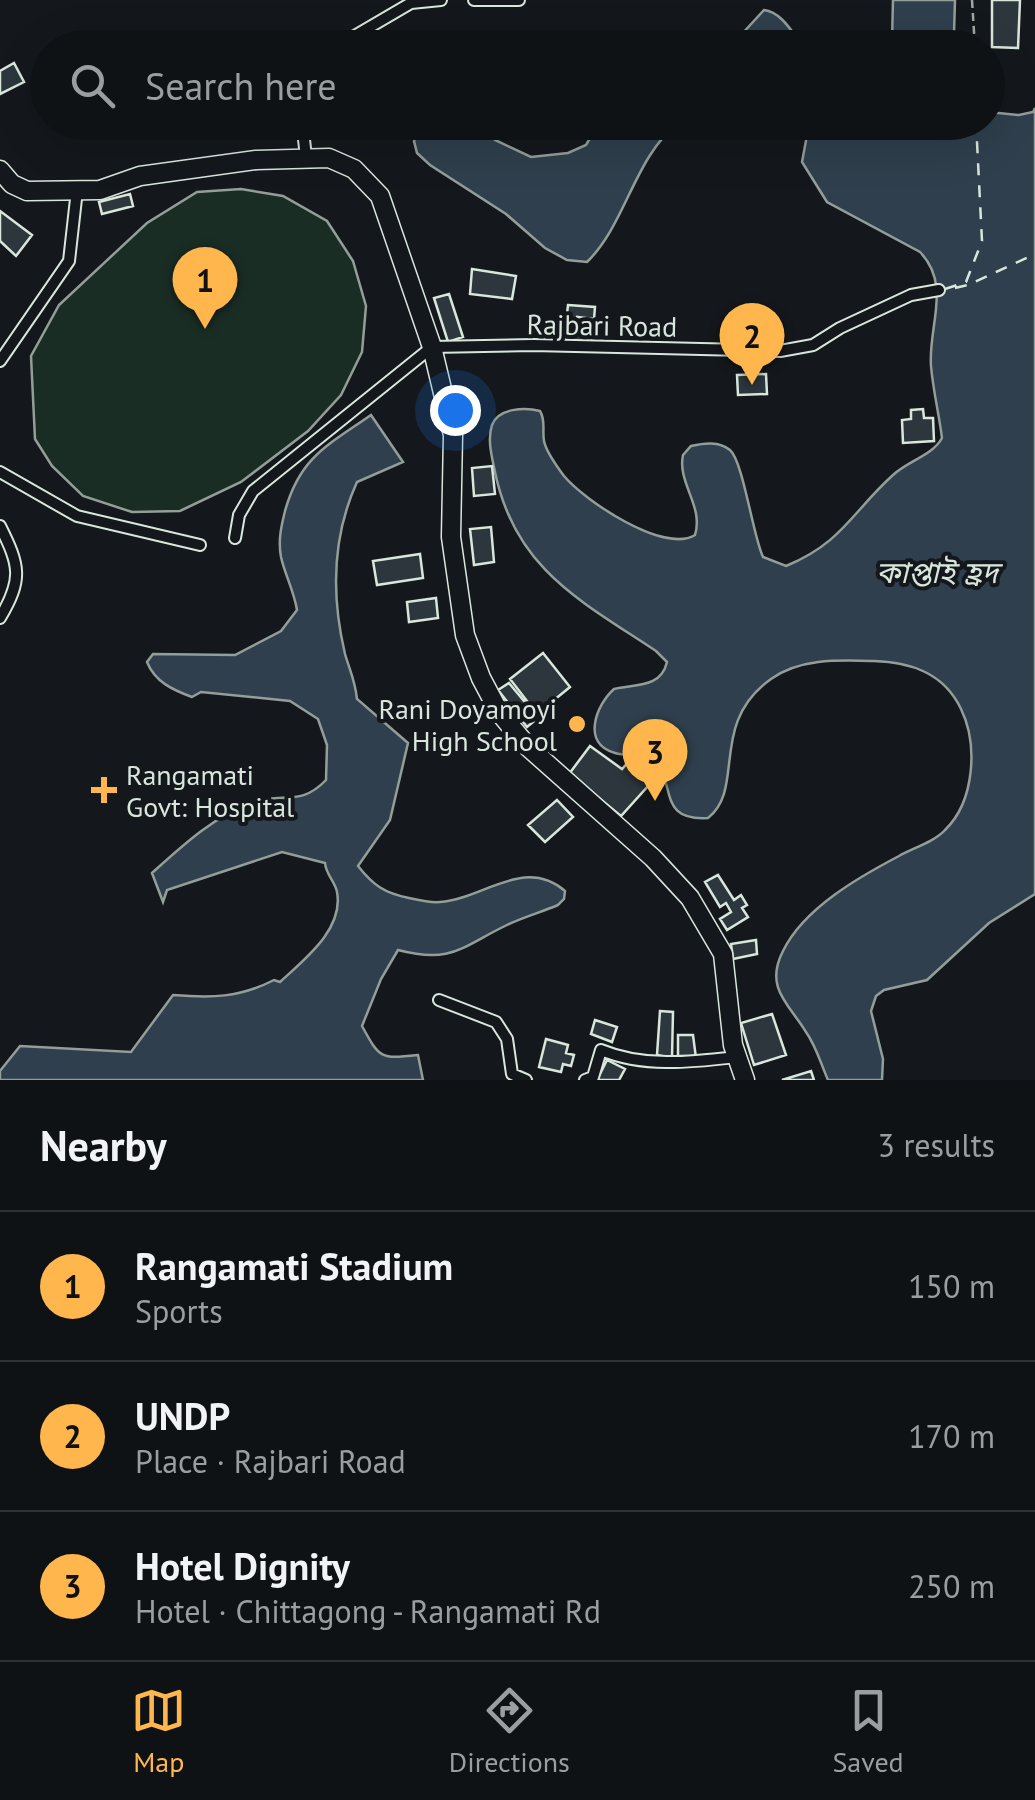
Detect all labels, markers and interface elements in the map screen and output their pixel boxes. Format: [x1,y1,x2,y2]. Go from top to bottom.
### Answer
search box [30,30,1005,140]
icon: search [65,58,120,113]
text: Search here [145,61,337,110]
pin: 1 [172,246,238,329]
pin: 2 [720,302,784,385]
street label: Rajbari Road [526,305,678,345]
your location [430,385,481,436]
water label: কাপ্তাই হ্রদ [876,552,1003,591]
place label: Rani Doyamoyi High School [379,690,557,759]
marker: Rani Doyamoyi High School [566,713,588,735]
pin: 3 [622,718,688,801]
place label: Rangamati Govt: Hospital [126,756,294,825]
marker: Rangamati Govt: Hospital [91,777,117,803]
text: Nearby [40,1118,167,1173]
text: 3 results [877,1124,995,1166]
text: Rangamati Stadium [135,1241,453,1290]
text: 1 [63,1265,82,1307]
text: 150 m [908,1265,995,1307]
text: Sports [135,1290,223,1332]
text: UNDP [135,1391,230,1440]
text: 2 [63,1415,82,1457]
text: 170 m [908,1415,995,1457]
text: Place · Rajbari Road [135,1440,406,1482]
text: Hotel Dignity [135,1541,350,1590]
text: 3 [63,1565,82,1607]
text: 250 m [908,1565,995,1607]
text: Hotel · Chittagong - Rangamati Rd [135,1590,601,1632]
tab: Map [131,1683,186,1780]
tab: Directions [449,1683,570,1780]
tab: Saved [832,1683,904,1780]

